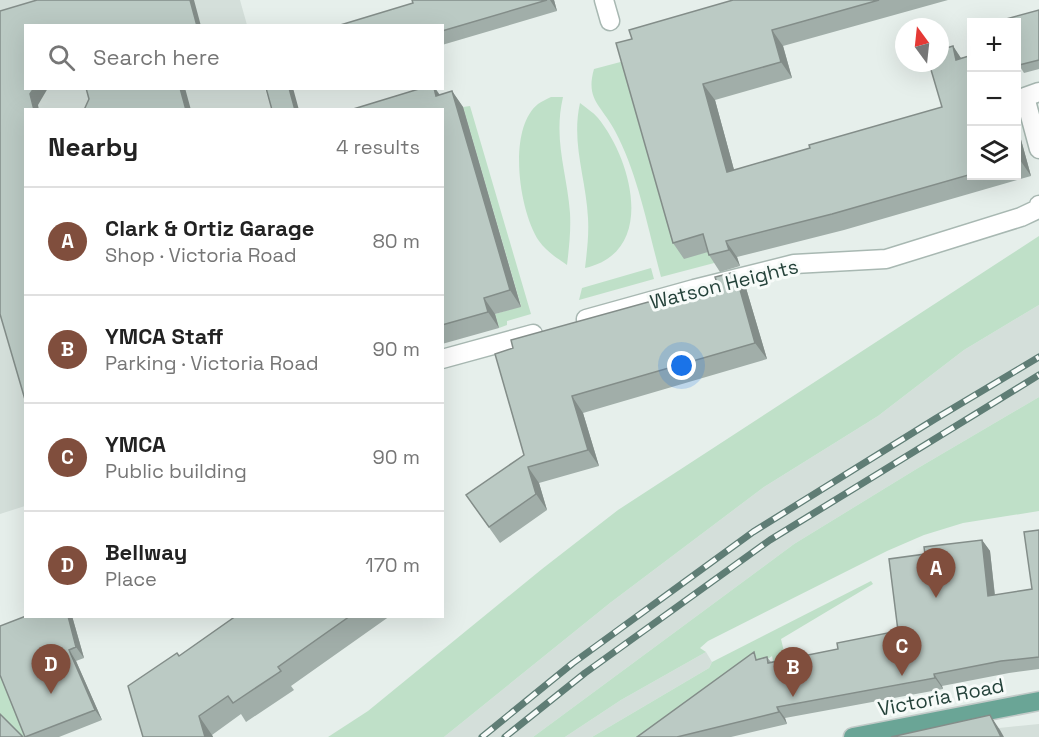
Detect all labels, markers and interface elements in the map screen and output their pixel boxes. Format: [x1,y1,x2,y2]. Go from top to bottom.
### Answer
north arrow [895,18,949,72]
map controls [967,18,1021,180]
button: + [967,18,1021,72]
search box [24,24,444,90]
icon: search [45,41,78,74]
text: Search here [93,43,220,71]
button: − [967,72,1021,126]
button: layers [967,126,1021,180]
text: Nearby [48,130,138,164]
text: 4 results [336,134,420,160]
text: Clark & Ortiz Garage [105,214,314,242]
text: A [61,228,74,254]
text: 80 m [372,228,420,254]
text: Shop · Victoria Road [105,242,297,268]
street label: Watson Heights [647,253,801,315]
text: YMCA Staff [105,322,223,350]
text: B [61,336,74,362]
text: 90 m [373,336,420,362]
text: Parking · Victoria Road [105,350,319,376]
your location [667,351,696,380]
text: YMCA [105,430,166,458]
text: C [61,444,74,470]
text: 90 m [373,444,420,470]
text: Public building [105,458,247,484]
text: Bellway [105,538,187,566]
pin: A [916,548,956,598]
text: D [61,552,74,578]
text: 170 m [365,552,420,578]
text: Place [105,566,157,592]
pin: C [882,626,922,676]
pin: D [32,644,70,694]
pin: B [774,648,812,697]
street label: Victoria Road [876,672,1006,722]

